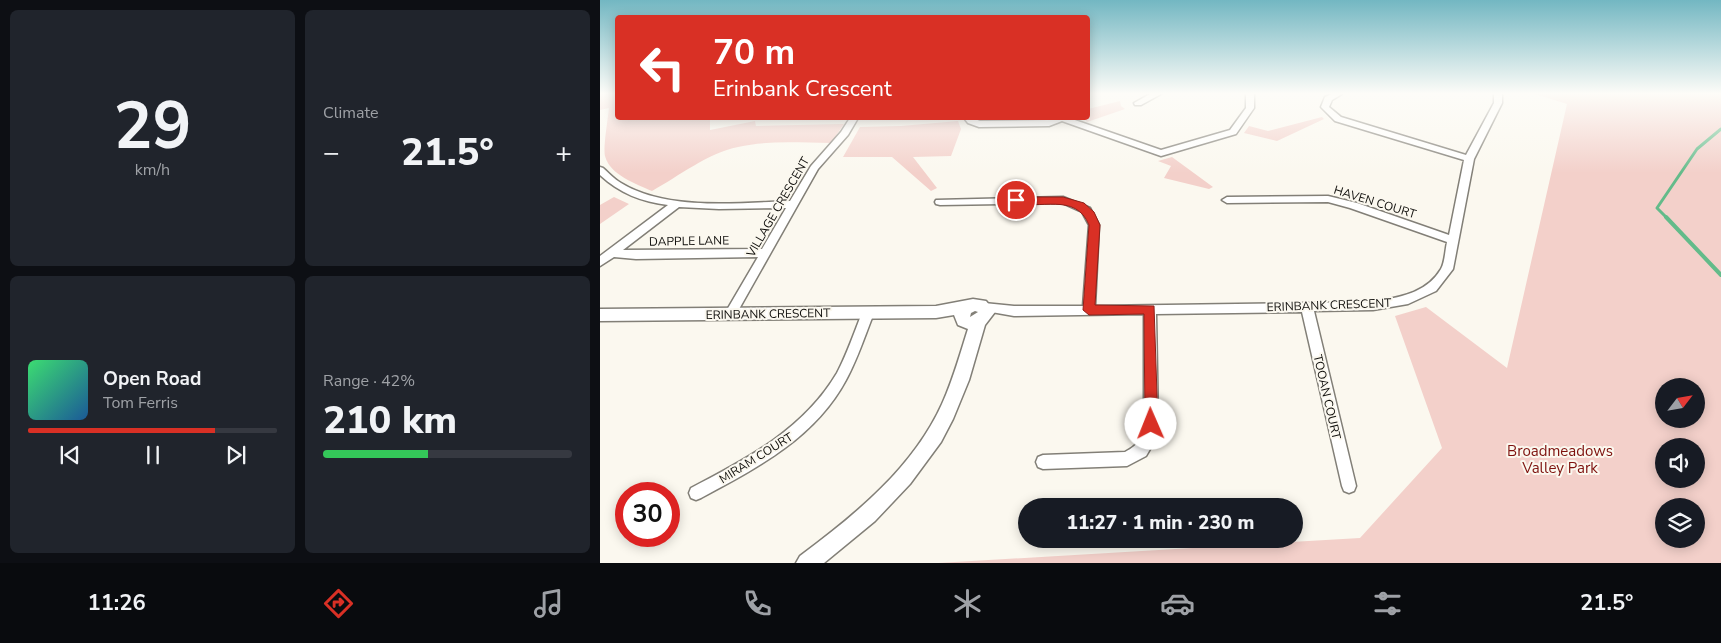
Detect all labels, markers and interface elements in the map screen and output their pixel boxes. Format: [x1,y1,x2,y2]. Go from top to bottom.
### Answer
text: 70 m [713,29,795,76]
icon: left [630,35,695,100]
text: Erinbank Crescent [713,74,892,104]
text: 29 [113,82,192,171]
text: Climate [323,102,378,124]
text: 21.5° [401,127,494,178]
text: − [323,134,340,172]
text: + [555,134,572,172]
street label: VILLAGE CRESCENT [742,153,814,261]
text: km/h [135,159,170,181]
pin [995,179,1037,221]
street label: HAVEN COURT [1332,182,1419,222]
icon: arrive [1002,186,1030,214]
street label: DAPPLE LANE [649,232,729,250]
street label: ERINBANK CRESCENT [1266,295,1392,315]
street label: ERINBANK CRESCENT [705,305,831,323]
street label: TOOAN COURT [1309,353,1345,442]
text: Open Road [103,366,201,392]
text: Range · 42% [323,370,415,392]
north arrow [1655,378,1705,428]
map controls [1655,378,1705,548]
text: Tom Ferris [103,392,178,414]
text: 210 km [323,395,457,446]
position arrow [1124,397,1176,449]
street label: MIRAM COURT [716,429,797,487]
button: sound [1655,438,1705,488]
icon: previous [56,441,84,469]
icon: pause [139,441,167,469]
icon: next [222,441,250,469]
park label: Broadmeadows Valley Park [1507,441,1613,478]
speed limit sign: 30 [615,482,680,547]
button: layers [1655,498,1705,548]
text: 11:27 · 1 min · 230 m [1067,510,1254,536]
icon: directions [321,586,356,621]
icon: music [531,586,566,621]
icon: phone [740,586,775,621]
icon: climate [950,586,985,621]
icon: car [1160,586,1195,621]
icon: filters [1370,586,1405,621]
text: 11:26 [87,588,146,618]
text: 21.5° [1580,588,1633,618]

